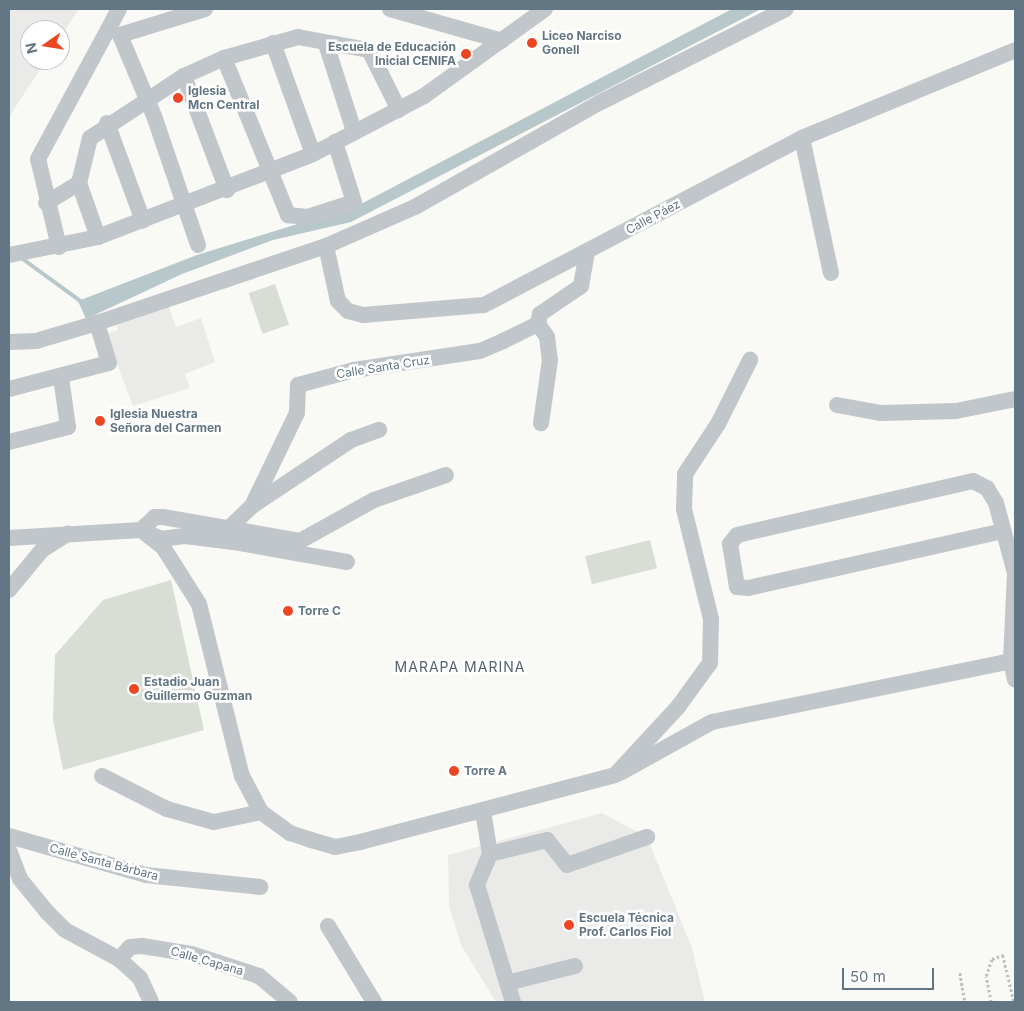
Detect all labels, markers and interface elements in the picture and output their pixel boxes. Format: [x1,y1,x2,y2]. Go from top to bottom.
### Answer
north arrow [20,20,70,70]
place label: Liceo Narciso Gonell [542,29,622,57]
marker: Liceo Narciso Gonell [526,37,538,49]
place label: Escuela de Educación Inicial CENIFA [328,40,456,68]
text: N [21,41,40,55]
marker: Escuela de Educación Inicial CENIFA [460,48,472,60]
place label: Iglesia Mcn Central [188,84,259,112]
marker: Iglesia Mcn Central [172,92,184,104]
street label: Calle Páez [623,197,683,237]
street label: Calle Santa Cruz [335,353,431,381]
place label: Iglesia Nuestra Señora del Carmen [110,407,222,435]
marker: Iglesia Nuestra Señora del Carmen [94,415,106,427]
place label: Torre C [298,604,341,618]
marker: Torre C [282,605,294,617]
district label: MARAPA MARINA [393,659,527,675]
place label: Estadio Juan Guillermo Guzman [144,675,252,703]
marker: Estadio Juan Guillermo Guzman [128,683,140,695]
place label: Torre A [464,764,507,778]
marker: Torre A [448,765,460,777]
street label: Calle Santa Bárbara [48,841,160,883]
place label: Escuela Técnica Prof. Carlos Fiol [579,911,674,939]
marker: Escuela Técnica Prof. Carlos Fiol [563,919,575,931]
street label: Calle Capana [169,944,245,978]
scale bar [844,958,936,990]
text: 50 m [850,967,886,986]

